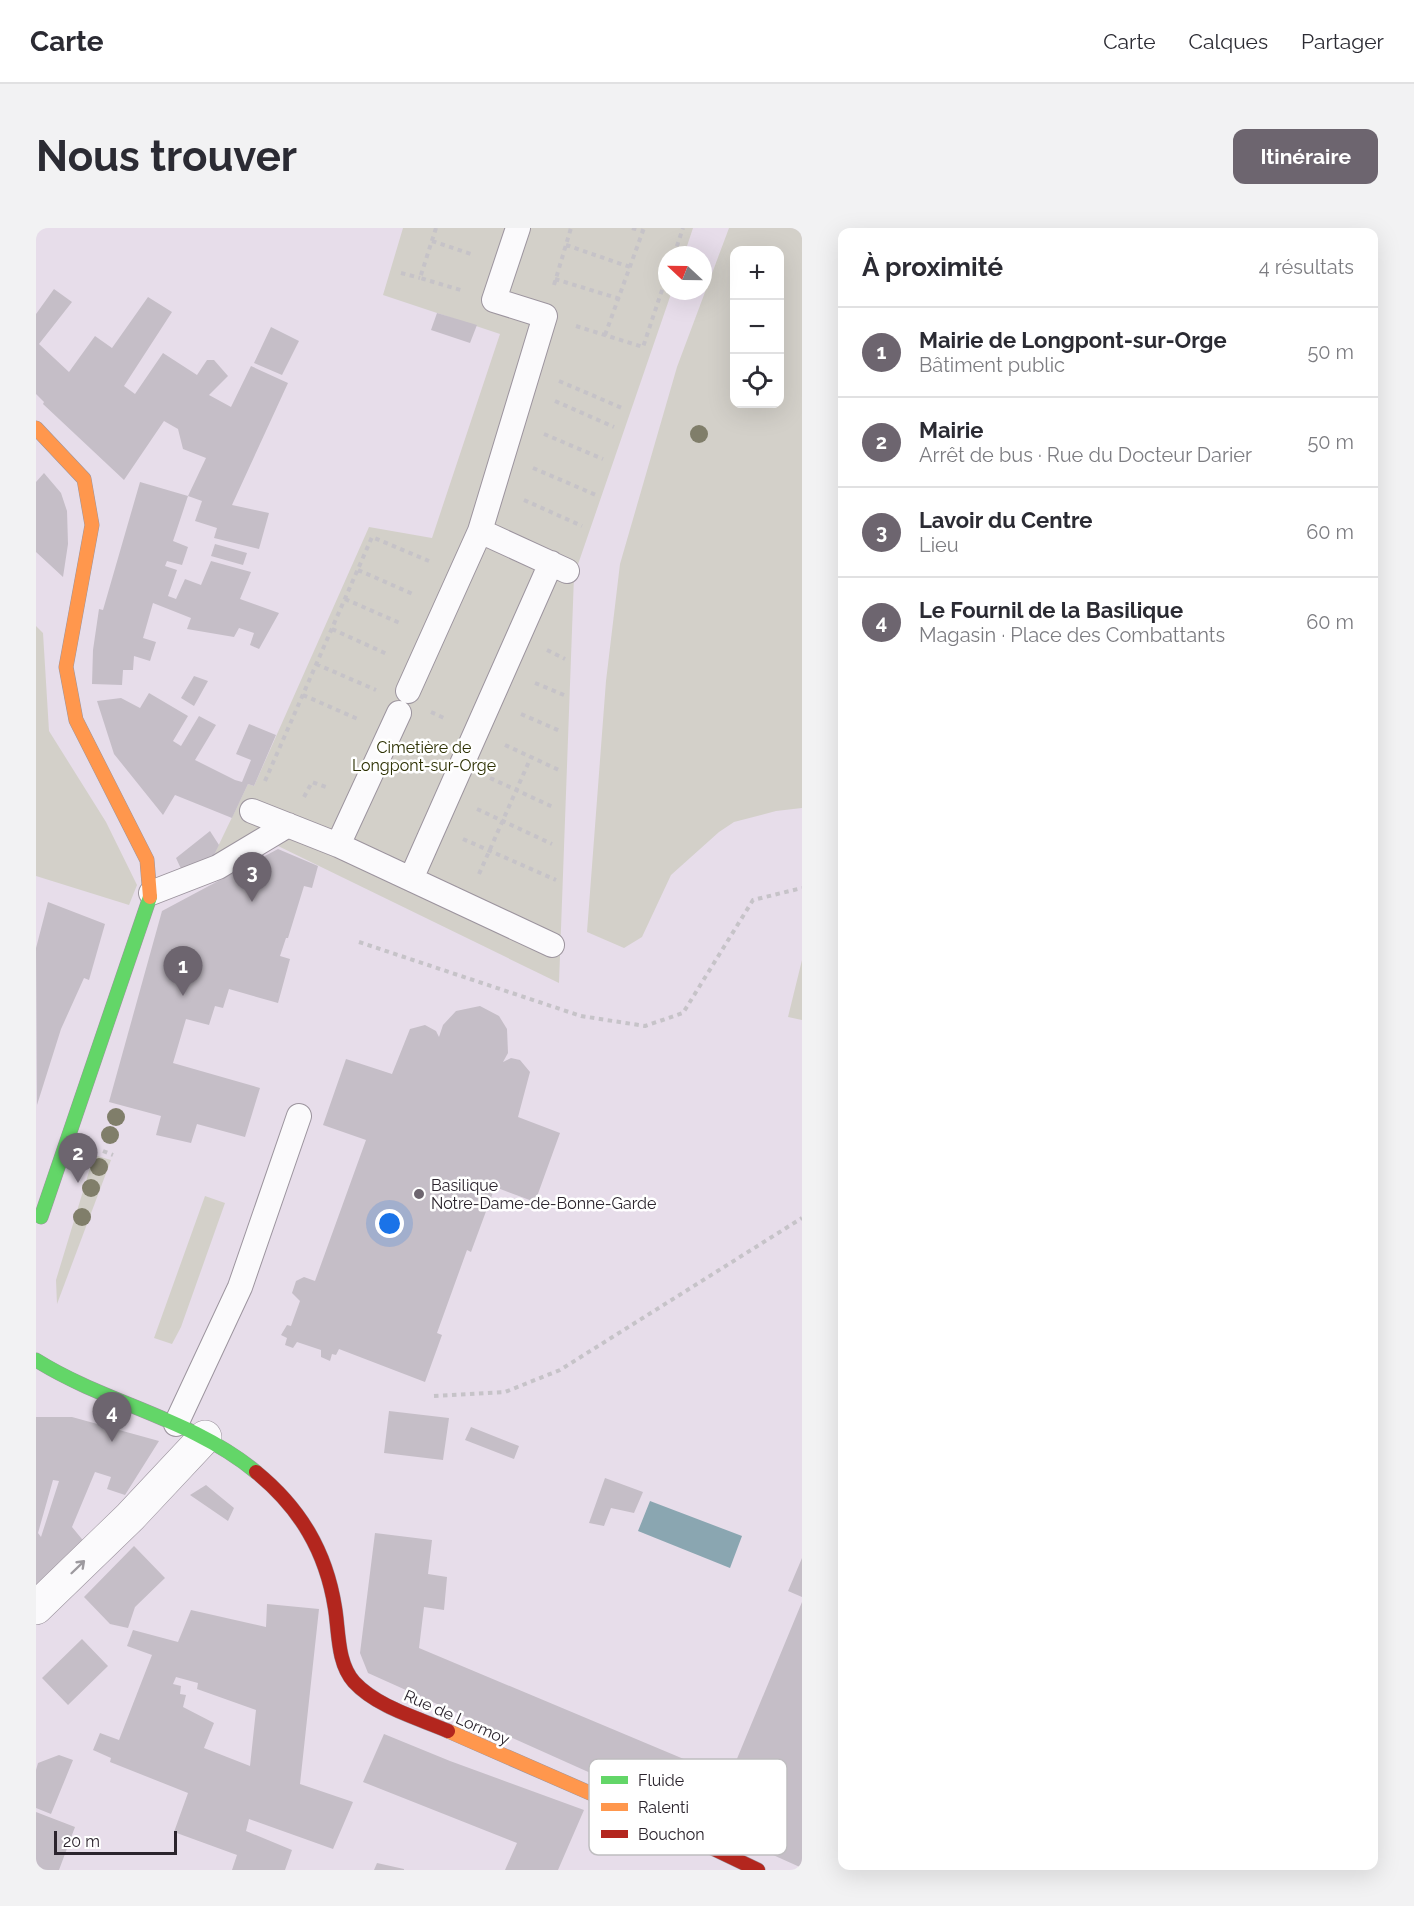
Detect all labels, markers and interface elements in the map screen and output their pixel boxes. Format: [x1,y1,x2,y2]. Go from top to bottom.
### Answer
text: Carte [30,25,103,58]
text: Carte [1103,29,1156,54]
text: Calques [1189,29,1268,54]
text: Partager [1301,29,1384,54]
button: Itinéraire [1233,129,1378,184]
text: Nous trouver [36,132,297,181]
north arrow [658,246,712,300]
map controls [730,246,784,408]
button: + [730,246,784,300]
text: À proximité [862,252,1003,282]
text: 4 résultats [1259,255,1354,279]
button: − [730,300,784,354]
text: Mairie de Longpont-sur-Orge [919,327,1227,353]
text: 1 [877,340,886,364]
text: 50 m [1307,340,1354,364]
text: Bâtiment public [919,353,1065,377]
button: locate [730,354,784,408]
text: Mairie [919,417,983,443]
text: 2 [876,430,887,454]
text: 50 m [1307,430,1354,454]
text: Arrêt de bus · Rue du Docteur Darier [919,443,1252,467]
text: Lavoir du Centre [919,507,1093,533]
text: 3 [876,520,887,544]
text: 60 m [1306,520,1354,544]
text: Lieu [919,533,959,557]
text: Le Fournil de la Basilique [919,597,1183,623]
text: 4 [876,610,887,634]
text: 60 m [1306,610,1354,634]
text: Magasin · Place des Combattants [919,623,1225,647]
park label: Cimetière de Longpont-sur-Orge [352,738,496,775]
pin: 3 [232,852,272,902]
pin: 1 [164,946,202,996]
pin: 2 [58,1134,98,1183]
place label: Basilique Notre-Dame-de-Bonne-Garde [431,1176,656,1213]
marker: Basilique Notre-Dame-de-Bonne-Garde [412,1187,426,1201]
your location [375,1209,404,1238]
pin: 4 [92,1392,132,1442]
one-way arrow [70,1560,85,1575]
street label: Rue de Lormoy [401,1686,513,1749]
legend [589,1759,787,1855]
text: Fluide [638,1771,684,1790]
text: Ralenti [638,1798,689,1817]
text: Bouchon [638,1825,705,1844]
scale bar [54,1828,177,1856]
text: 20 m [63,1832,100,1851]

